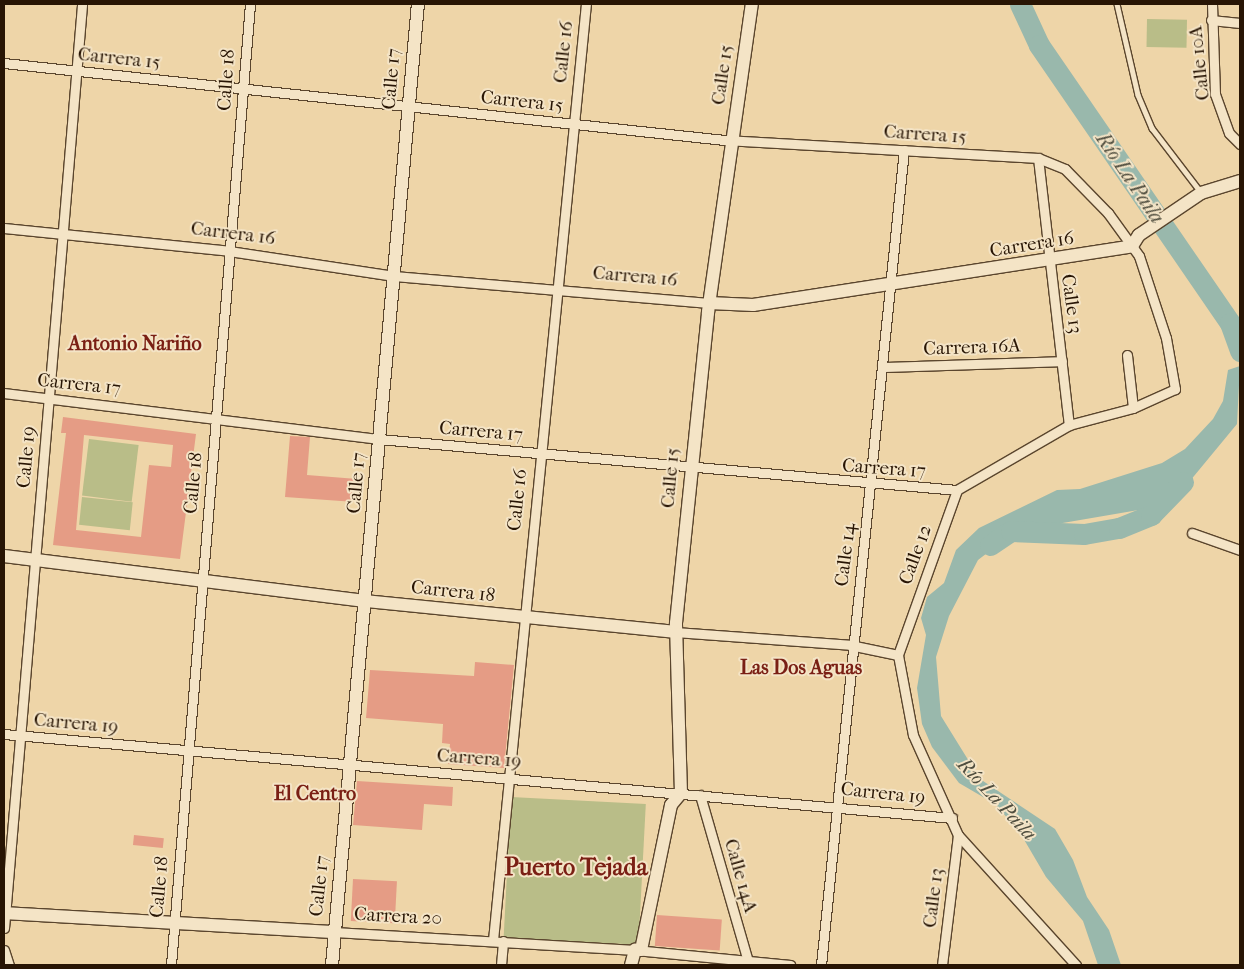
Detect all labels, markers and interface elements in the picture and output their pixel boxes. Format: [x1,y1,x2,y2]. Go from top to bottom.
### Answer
street label: Calle 16 [549,20,579,84]
street label: Calle 10A [1185,25,1215,101]
street label: Carrera 15 [77,43,161,75]
street label: Calle 15 [708,44,738,106]
street label: Calle 17 [378,47,406,111]
street label: Calle 18 [213,48,241,112]
street label: Carrera 15 [480,86,564,118]
street label: Carrera 15 [883,121,967,149]
water label: Río La Paila [1091,128,1169,228]
street label: Carrera 16 [189,218,277,250]
street label: Carrera 16 [988,227,1076,263]
street label: Carrera 16 [592,262,678,292]
street label: Calle 13 [1056,273,1086,335]
district label: Antonio Nariño [68,331,202,355]
street label: Carrera 16A [923,335,1021,361]
street label: Carrera 17 [36,369,122,401]
street label: Carrera 17 [438,417,524,447]
street label: Calle 19 [13,425,41,489]
street label: Calle 15 [657,447,685,509]
street label: Calle 18 [180,451,208,515]
street label: Calle 17 [343,451,371,515]
street label: Carrera 17 [841,455,927,483]
street label: Calle 16 [503,468,533,532]
street label: Calle 14 [831,522,861,588]
street label: Calle 12 [895,522,937,588]
street label: Carrera 18 [410,576,496,608]
district label: Las Dos Aguas [740,655,862,679]
street label: Carrera 19 [33,709,119,739]
street label: Carrera 19 [436,745,522,773]
water label: Río La Paila [953,753,1041,845]
street label: Carrera 19 [840,778,926,810]
district label: El Centro [274,781,356,805]
street label: Calle 14A [719,836,761,916]
street label: Calle 17 [305,854,335,918]
district label: Puerto Tejada [504,854,648,882]
street label: Calle 18 [146,855,174,919]
street label: Calle 13 [919,867,949,929]
street label: Carrera 20 [353,903,443,931]

